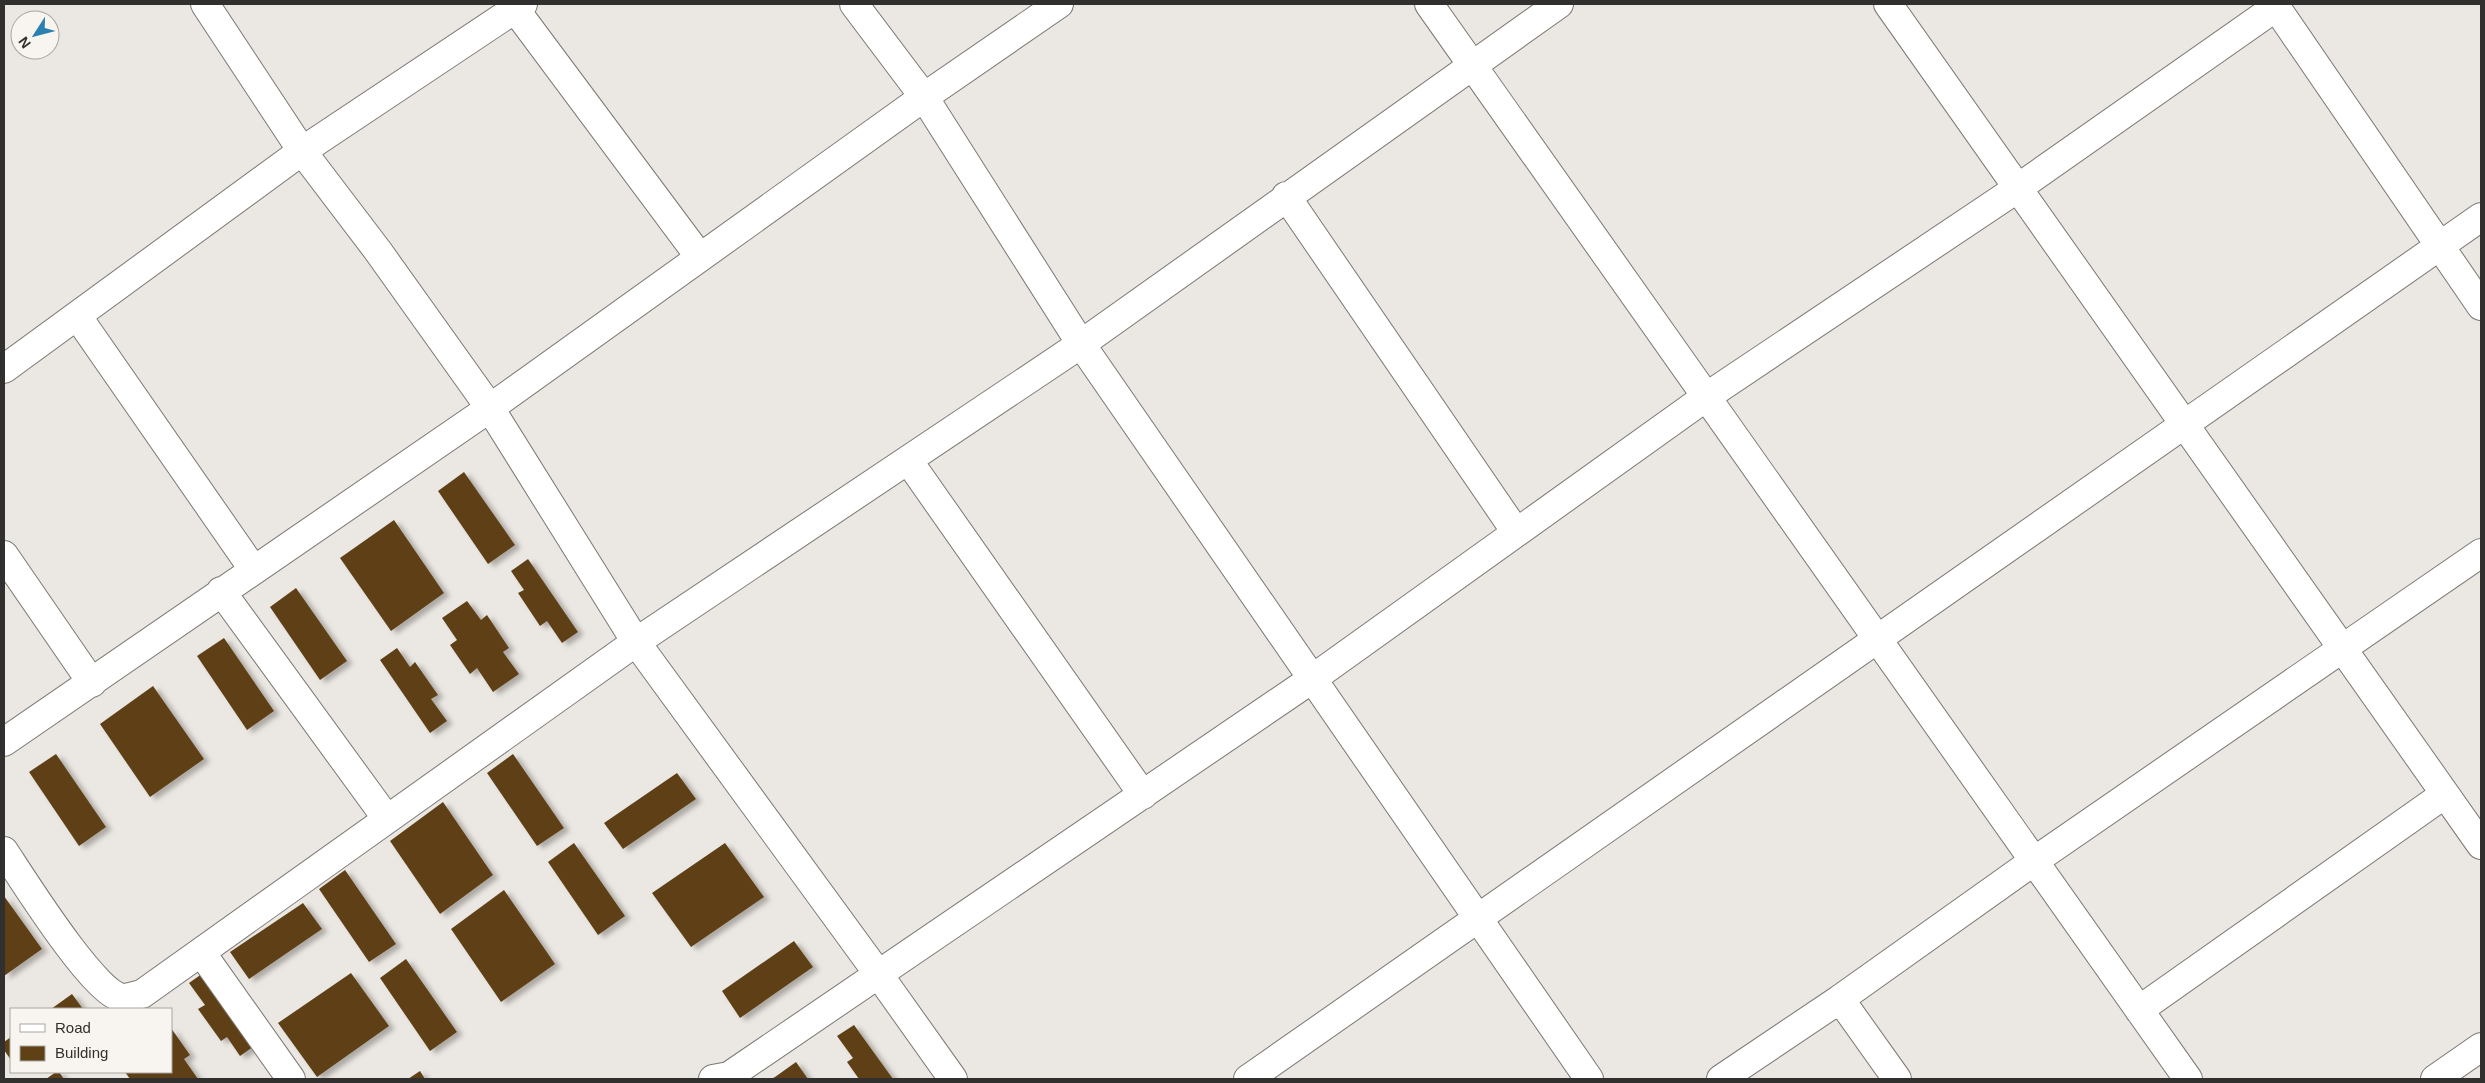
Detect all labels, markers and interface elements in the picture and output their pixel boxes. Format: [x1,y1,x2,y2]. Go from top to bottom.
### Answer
north arrow [10,10,60,60]
text: N [15,34,34,51]
legend [10,1008,172,1073]
text: Road [55,1019,91,1036]
text: Building [55,1044,108,1061]

